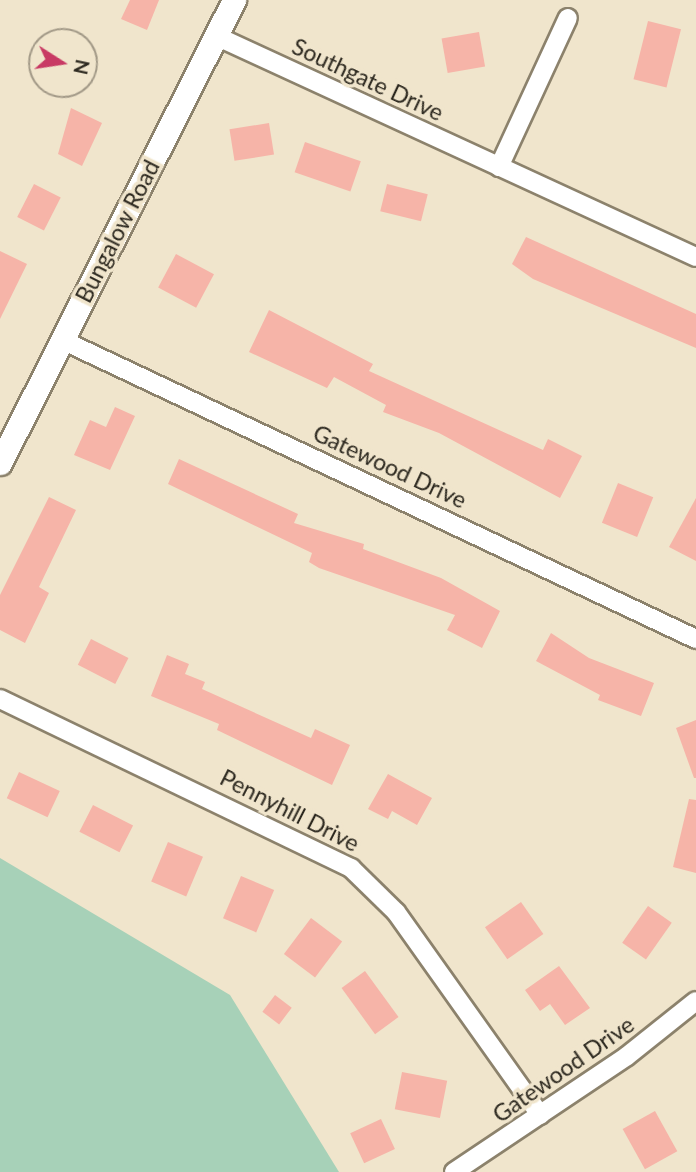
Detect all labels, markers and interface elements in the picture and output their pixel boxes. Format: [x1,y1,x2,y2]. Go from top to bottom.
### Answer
north arrow [28,28,98,98]
street label: Southgate Drive [288,32,448,126]
text: N [69,57,95,77]
street label: Bungalow Road [69,155,165,307]
street label: Gatewood Drive [309,418,471,514]
street label: Pennyhill Drive [216,763,364,857]
street label: Gatewood Drive [487,1010,639,1128]

